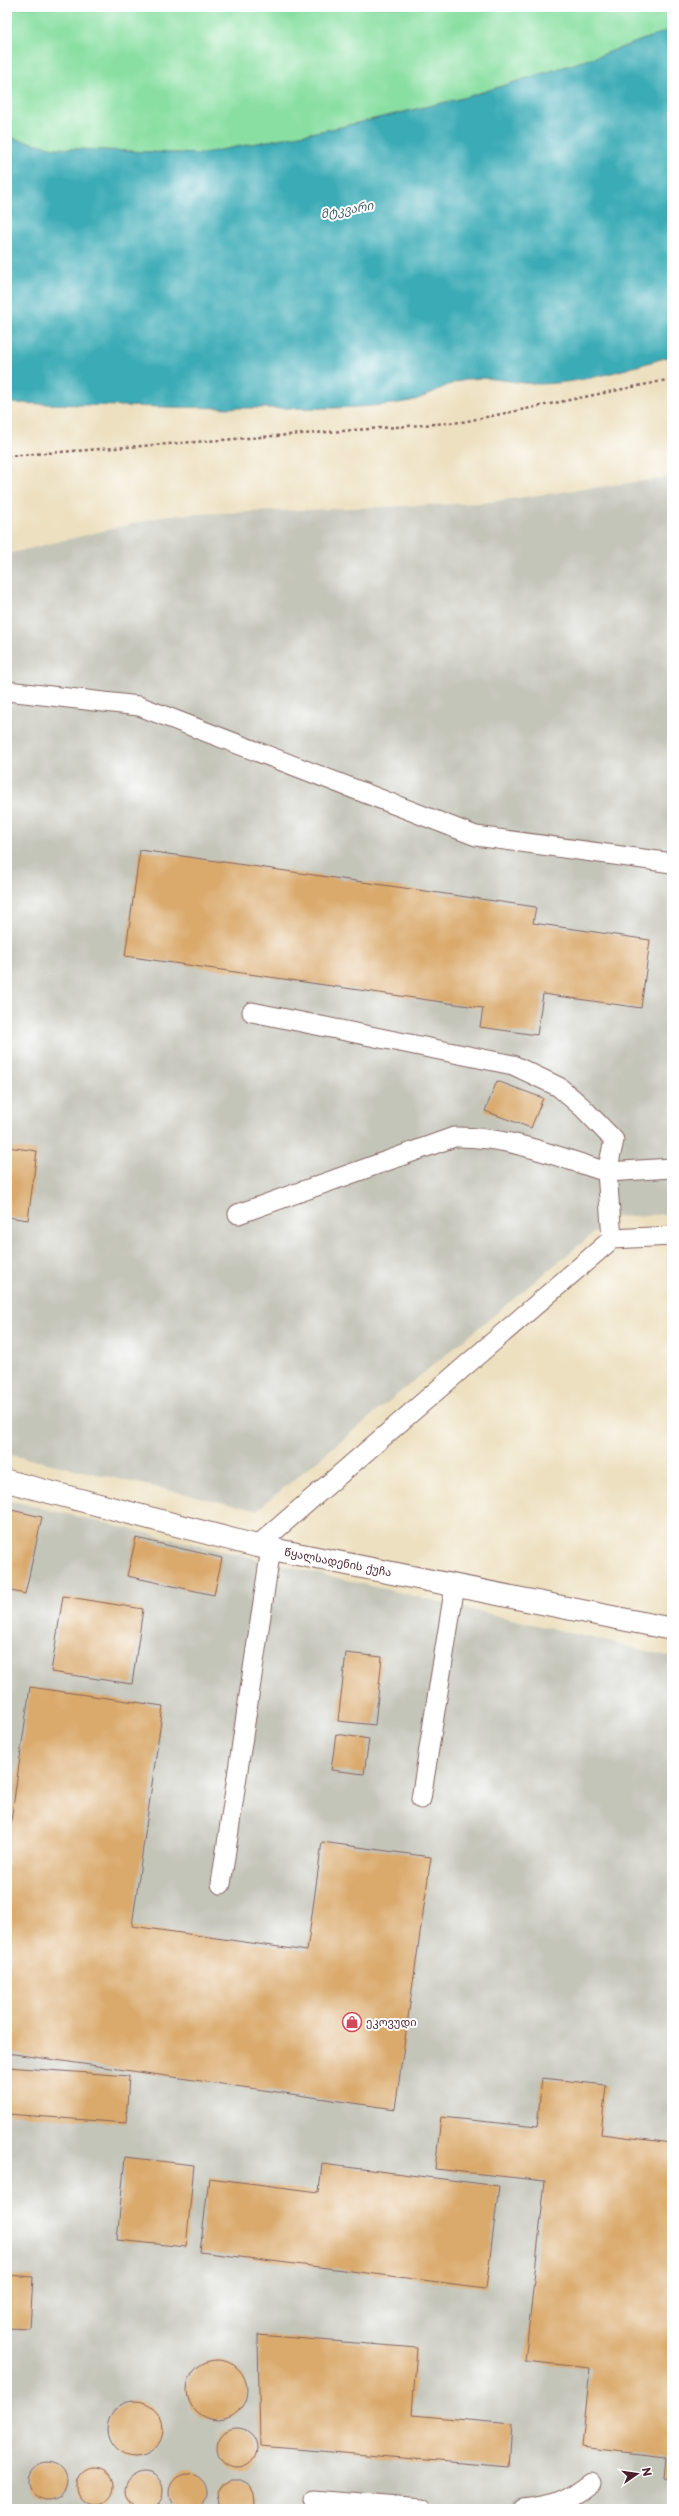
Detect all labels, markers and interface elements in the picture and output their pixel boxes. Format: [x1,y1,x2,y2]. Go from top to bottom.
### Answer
water label: მტკვარი [319,195,376,222]
street label: წყალსადენის ქუჩა [283,1543,393,1580]
shop icon: ეკოვუდი [341,2011,363,2033]
place label: ეკოვუდი [366,2013,416,2030]
north arrow [617,2454,657,2494]
text: N [638,2465,657,2478]

